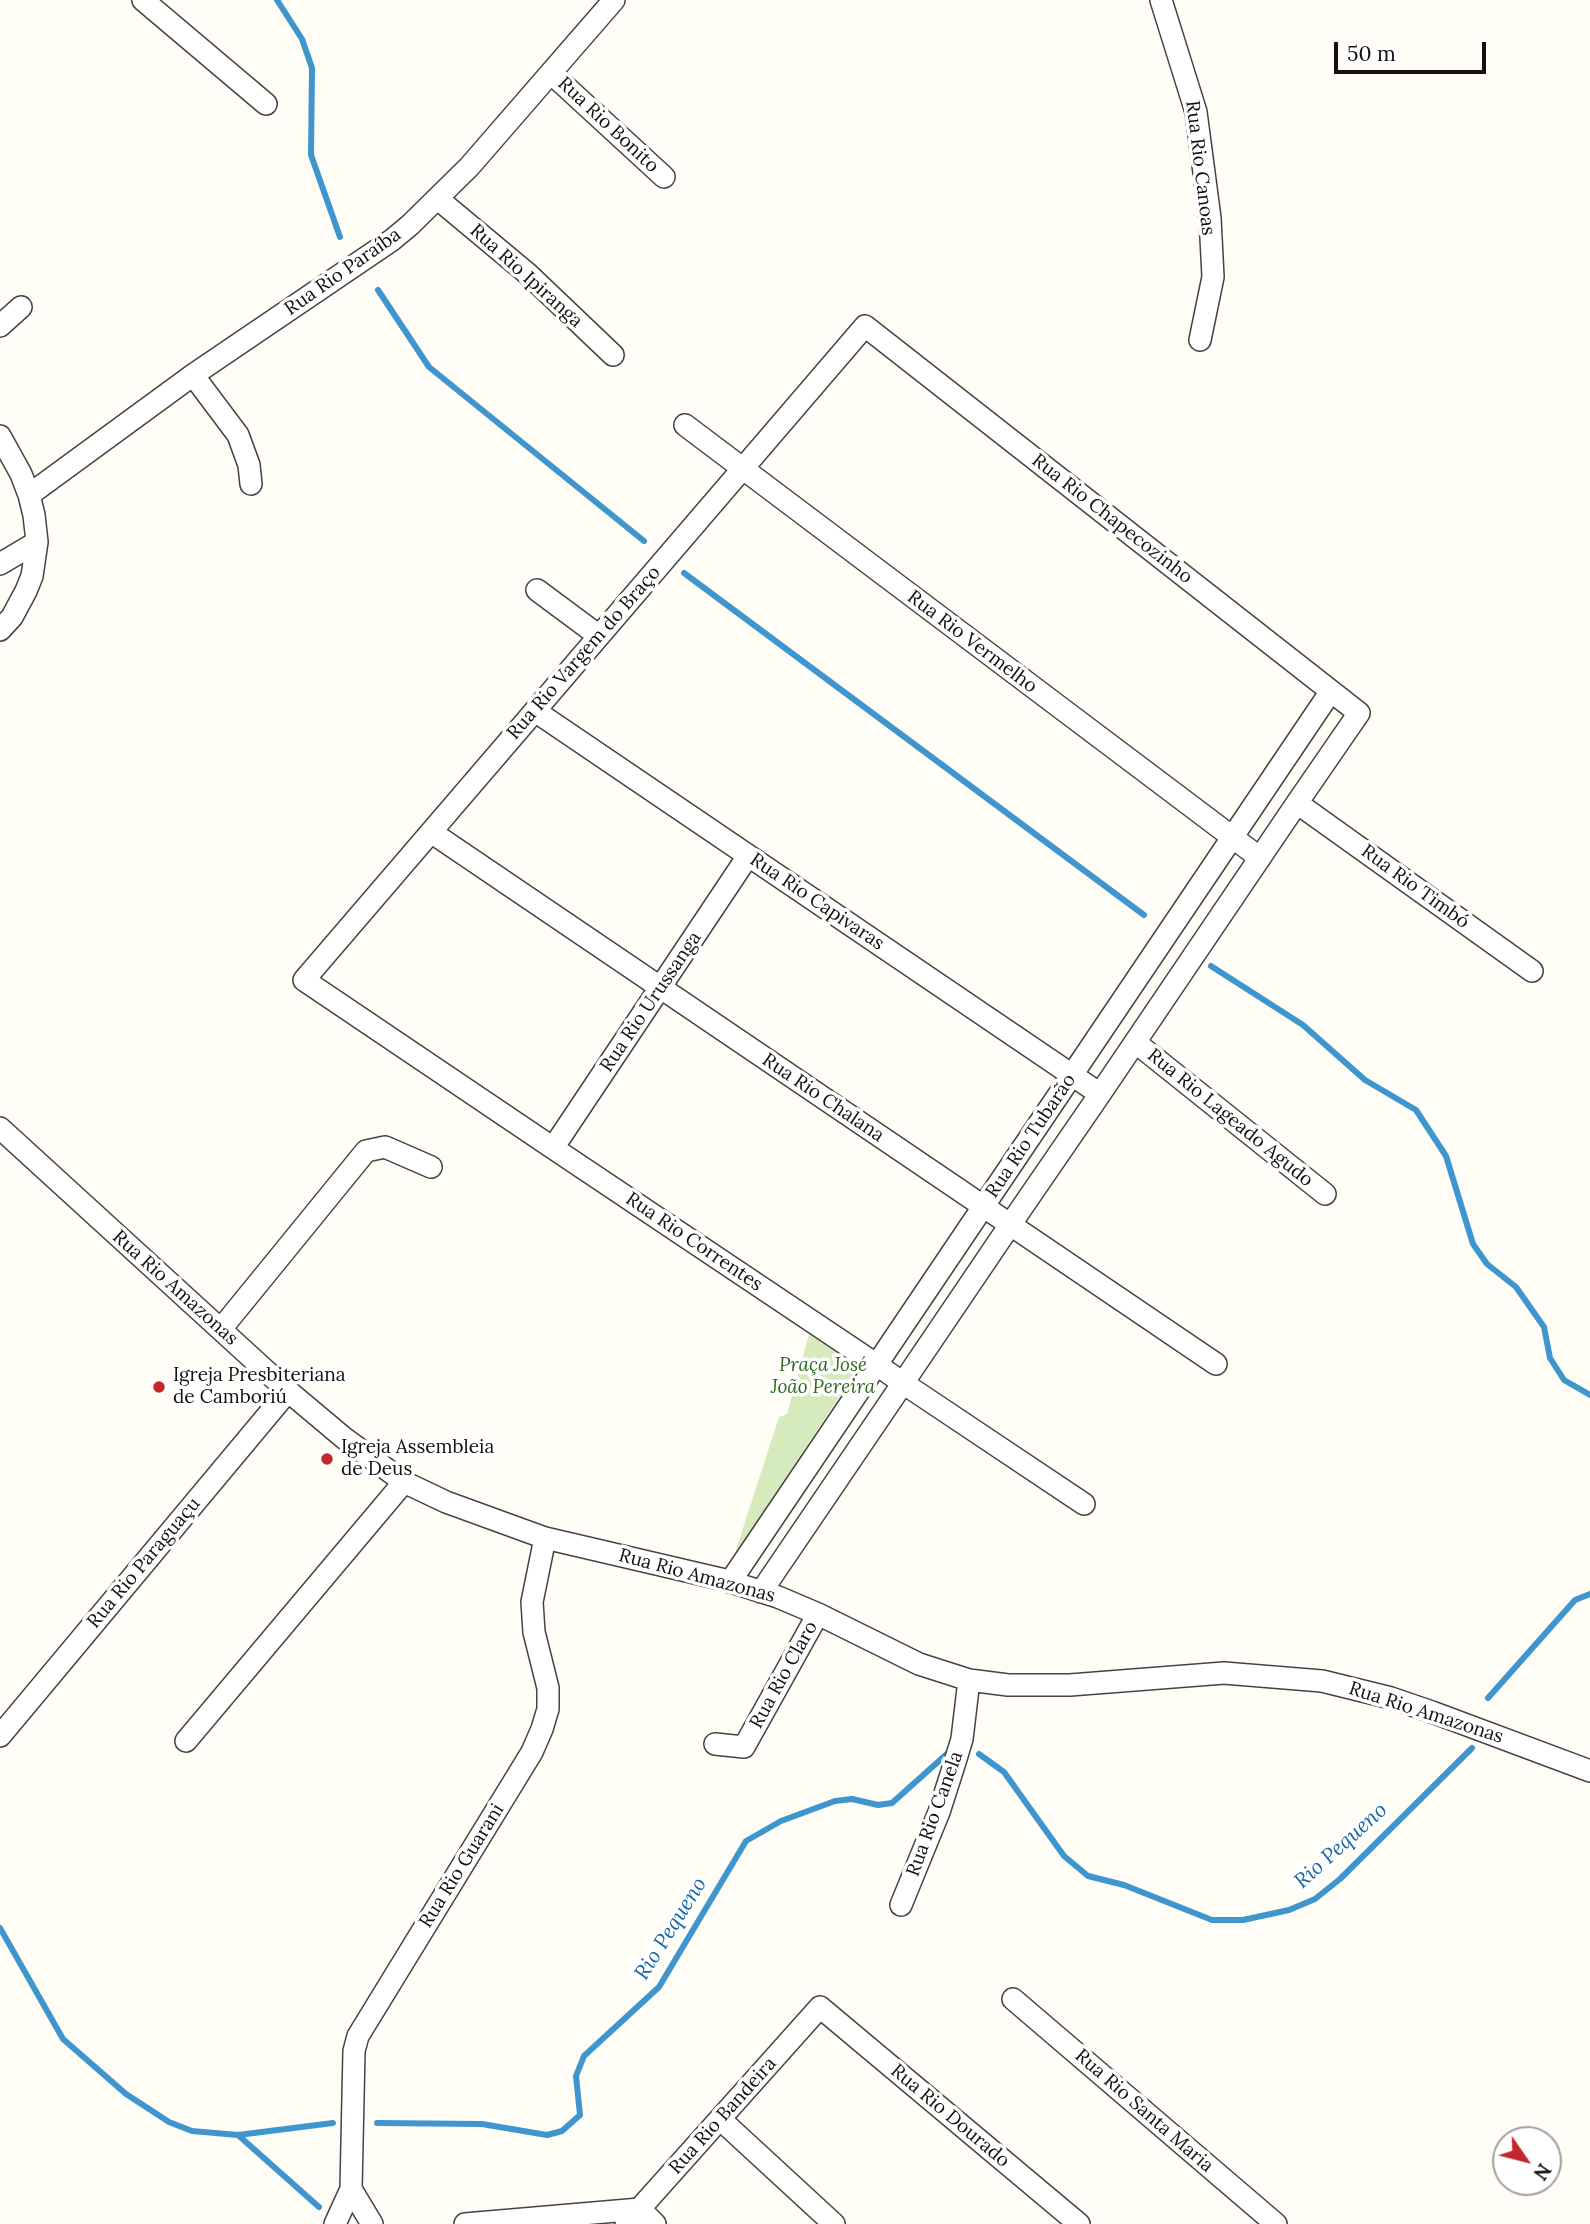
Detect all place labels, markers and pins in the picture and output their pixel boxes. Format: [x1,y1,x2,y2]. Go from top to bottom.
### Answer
place label: Igreja Presbiteriana de Camboriú [173,1365,346,1409]
marker: Igreja Presbiteriana de Camboriú [151,1379,167,1395]
place label: Igreja Assembleia de Deus [341,1437,494,1481]
marker: Igreja Assembleia de Deus [319,1451,335,1467]

